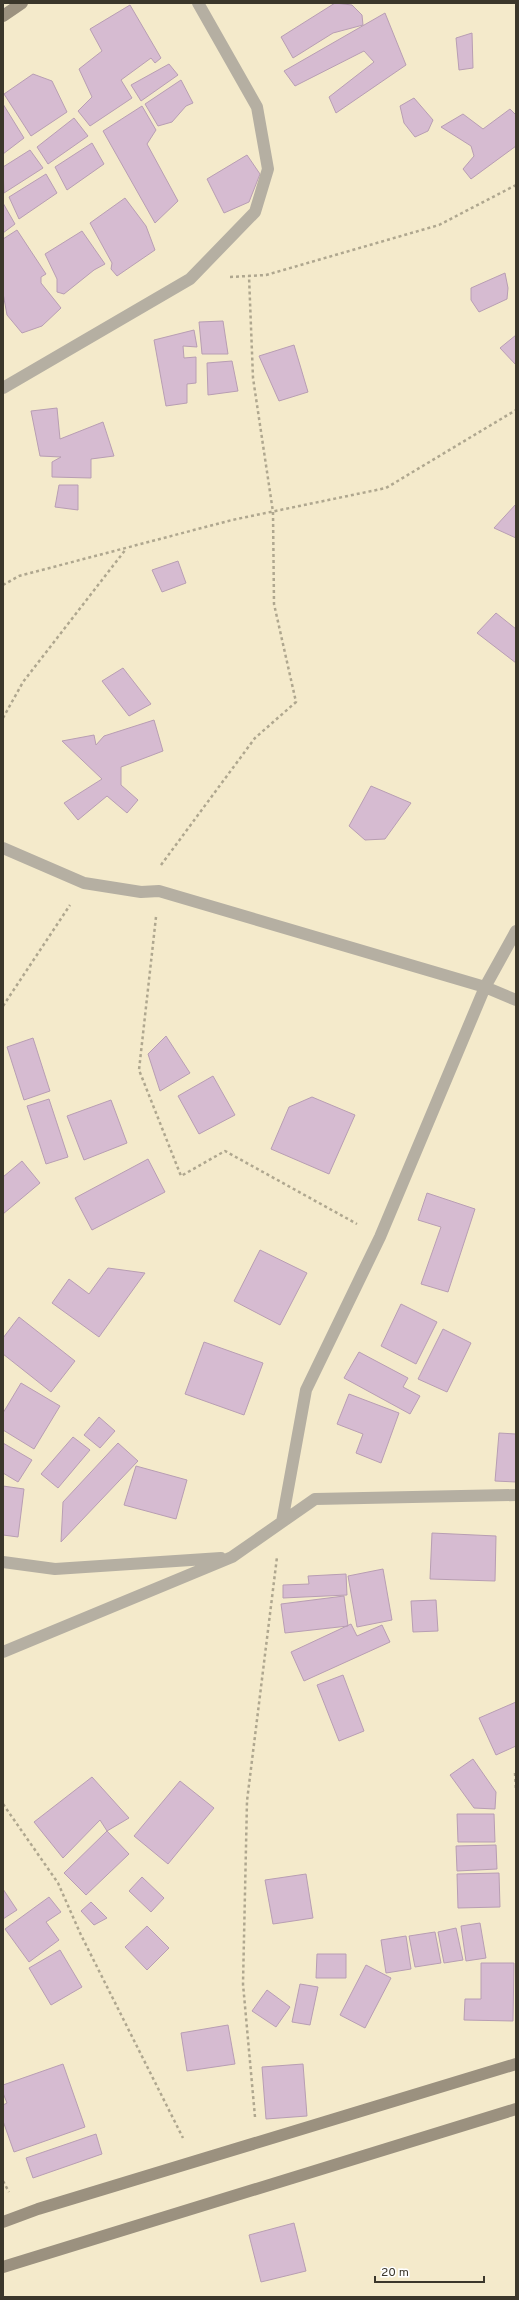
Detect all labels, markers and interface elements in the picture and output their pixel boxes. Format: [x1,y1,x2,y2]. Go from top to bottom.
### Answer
scale bar [375,2258,484,2284]
text: 20 m [381,2265,409,2281]

